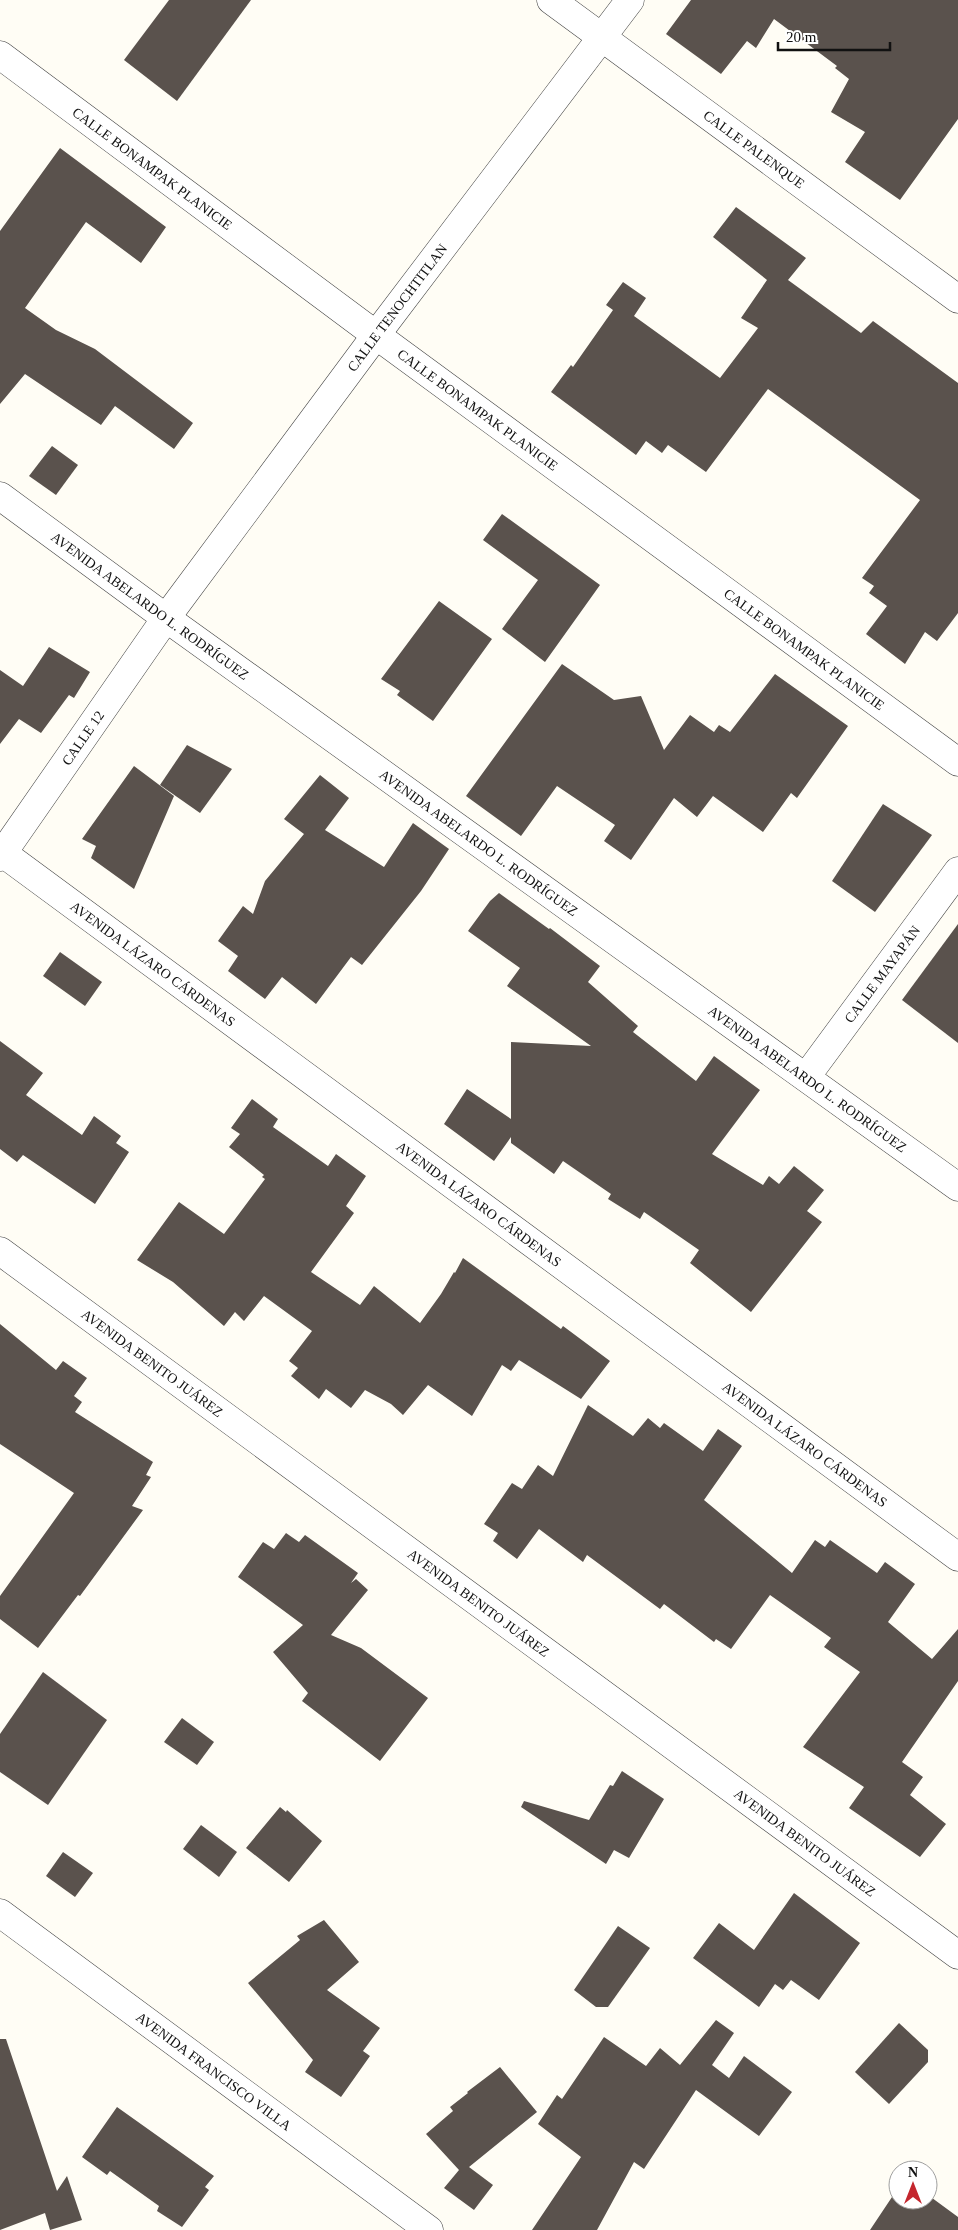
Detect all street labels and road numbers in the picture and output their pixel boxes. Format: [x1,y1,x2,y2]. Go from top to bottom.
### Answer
street label: CALLE BONAMPAK PLANICIE [70,104,235,233]
street label: CALLE PALENQUE [701,107,807,191]
street label: CALLE TENOCHTITLAN [344,241,450,374]
street label: CALLE BONAMPAK PLANICIE [395,346,561,473]
street label: AVENIDA ABELARDO L. RODRÍGUEZ [49,529,252,683]
street label: CALLE BONAMPAK PLANICIE [721,586,887,713]
street label: CALLE 12 [59,708,107,768]
street label: AVENIDA ABELARDO L. RODRÍGUEZ [377,766,581,919]
street label: AVENIDA LÁZARO CÁRDENAS [68,898,238,1029]
street label: CALLE MAYAPÁN [841,923,923,1025]
street label: AVENIDA ABELARDO L. RODRÍGUEZ [706,1003,910,1155]
street label: AVENIDA LÁZARO CÁRDENAS [394,1138,564,1270]
street label: AVENIDA BENITO JUÁREZ [79,1306,226,1420]
street label: AVENIDA LÁZARO CÁRDENAS [720,1379,890,1510]
street label: AVENIDA BENITO JUÁREZ [405,1546,552,1660]
street label: AVENIDA BENITO JUÁREZ [731,1786,879,1899]
street label: AVENIDA FRANCISCO VILLA [134,2009,295,2134]

